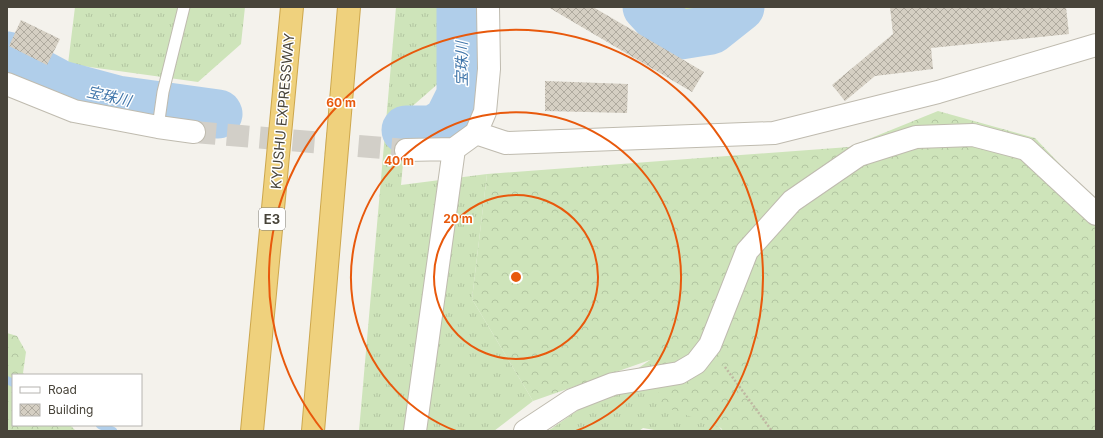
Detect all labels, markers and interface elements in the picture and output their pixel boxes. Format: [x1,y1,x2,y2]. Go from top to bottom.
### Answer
street label: KYUSHU EXPRESSWAY [267,32,297,190]
water label: 宝珠川 [452,40,471,87]
water label: 宝珠川 [85,82,135,111]
text: 60 m [326,95,356,110]
text: 40 m [384,153,414,168]
road number: E3 [259,208,285,230]
text: 20 m [443,211,473,226]
centre of rings [509,270,523,284]
legend [12,374,142,426]
text: Road [48,382,77,397]
text: Building [48,402,93,417]

